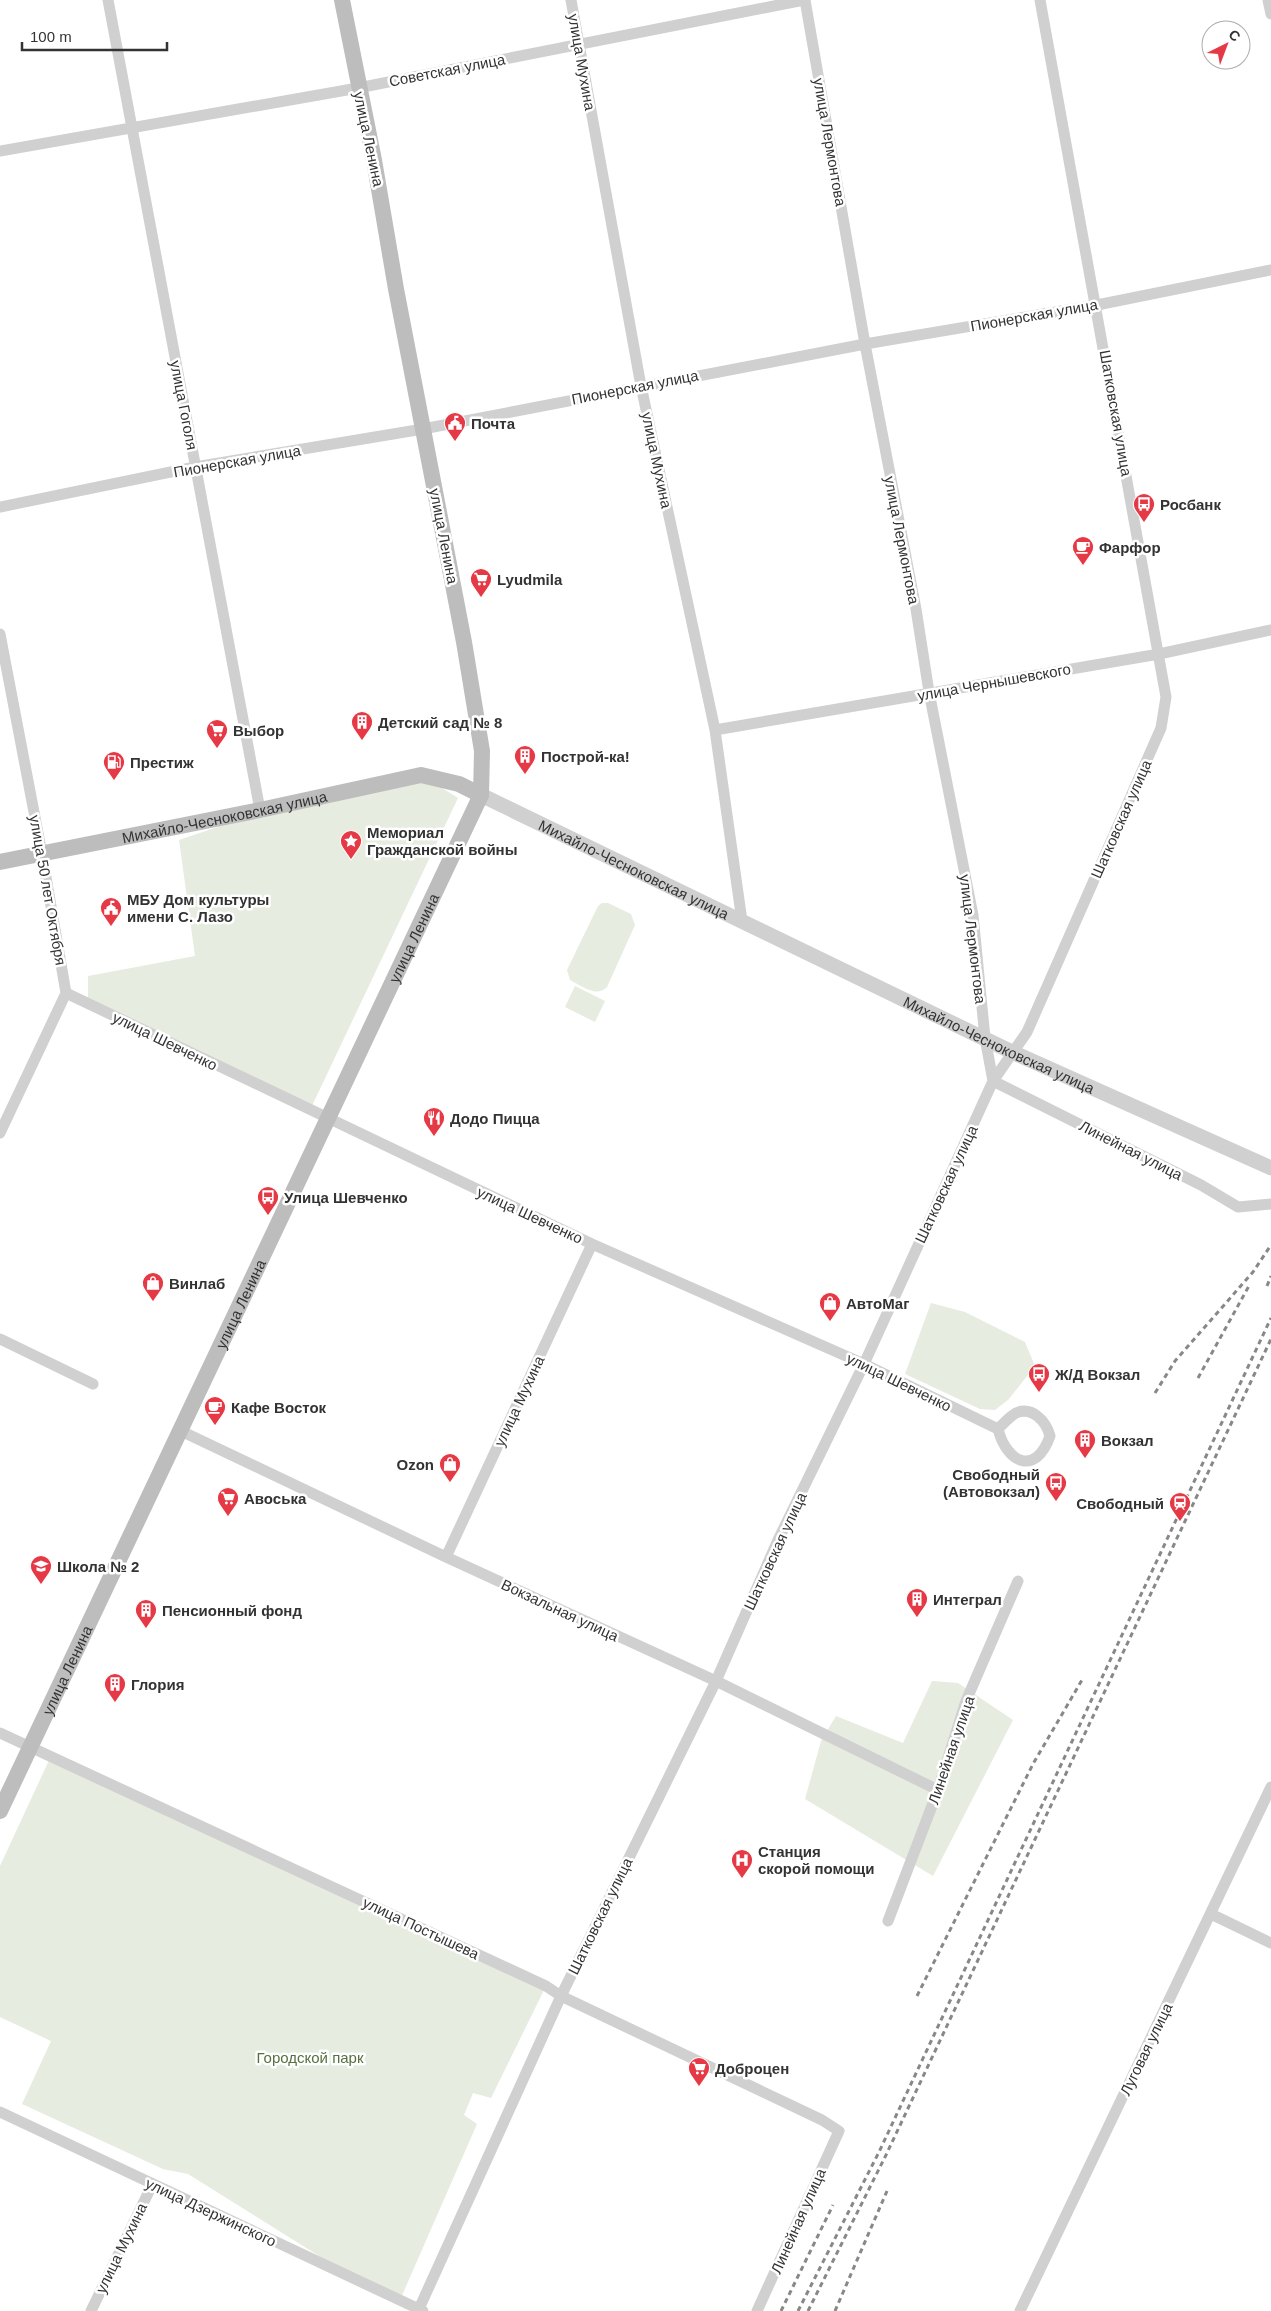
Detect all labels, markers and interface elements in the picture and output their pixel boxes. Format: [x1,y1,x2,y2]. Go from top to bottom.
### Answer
street label: улица Мухина [565,12,599,112]
scale bar [22,20,168,52]
north arrow [1201,20,1251,70]
text: С [1226,26,1244,45]
text: 100 m [30,28,72,45]
street label: Советская улица [388,50,507,90]
street label: улица Лермонтова [810,76,850,208]
street label: улица Ленина [351,90,388,189]
street label: Пионерская улица [969,295,1100,335]
street label: Шатковская улица [1097,349,1136,478]
street label: улица Гоголя [167,359,201,451]
street label: Пионерская улица [570,366,700,408]
street label: улица Мухина [638,410,676,510]
public building icon: Почта [443,411,467,442]
place label: Почта [471,415,516,432]
street label: Пионерская улица [172,441,303,481]
street label: улица Лермонтова [881,475,923,606]
street label: улица Ленина [426,487,462,586]
bus stop icon: Росбанк [1132,492,1156,523]
place label: Росбанк [1160,496,1221,513]
cafe icon: Фарфор [1071,535,1095,566]
place label: Фарфор [1099,539,1161,556]
supermarket icon: Lyudmila [469,567,493,598]
place label: Lyudmila [497,571,563,588]
street label: улица Чернышевского [916,660,1072,704]
building icon: Детский сад № 8 [350,710,374,741]
place label: Детский сад № 8 [378,714,502,731]
supermarket icon: Выбор [205,718,229,749]
place label: Выбор [233,722,284,739]
building icon: Построй-ка! [513,744,537,775]
place label: Построй-ка! [541,748,630,765]
fuel station icon: Престиж [102,750,126,781]
place label: Престиж [130,754,194,771]
street label: Шатковская улица [1087,757,1155,881]
street label: Михайло-Чесноковская улица [120,787,329,846]
street label: улица 50 лет Октября [26,814,70,966]
street label: Михайло-Чесноковская улица [536,816,732,923]
place label: Мемориал Гражданской войны [367,824,517,858]
place icon: Мемориал Гражданской войны [339,829,363,860]
street label: улица Лермонтова [957,873,989,1005]
street label: улица Ленина [385,890,442,985]
place label: МБУ Дом культуры имени С. Лазо [127,891,269,925]
public building icon: МБУ Дом культуры имени С. Лазо [99,896,123,927]
street label: Михайло-Чесноковская улица [901,992,1098,1097]
street label: улица Шевченко [110,1008,220,1074]
restaurant icon: Додо Пицца [422,1106,446,1137]
place label: Додо Пицца [450,1110,540,1127]
street label: Линейная улица [1077,1117,1186,1184]
street label: Шатковская улица [911,1122,981,1245]
street label: улица Шевченко [475,1183,585,1247]
bus stop icon: Улица Шевченко [256,1185,280,1216]
place label: Улица Шевченко [284,1189,408,1206]
street label: улица Ленина [212,1256,269,1351]
shop icon: Винлаб [141,1271,165,1302]
place label: Винлаб [169,1275,225,1292]
shop icon: АвтоМаг [818,1291,842,1322]
place label: АвтоМаг [846,1295,909,1312]
street label: улица Шевченко [844,1349,954,1415]
street label: улица Мухина [491,1352,548,1449]
bus stop icon: Ж/Д Вокзал [1027,1362,1051,1393]
place label: Ж/Д Вокзал [1054,1366,1140,1383]
cafe icon: Кафе Восток [203,1395,227,1426]
place label: Кафе Восток [231,1399,327,1416]
building icon: Вокзал [1073,1428,1097,1459]
place label: Вокзал [1101,1432,1154,1449]
shop icon: Ozon [438,1452,462,1483]
place label: Ozon [397,1456,434,1473]
place label: Свободный (Автовокзал) [943,1466,1040,1500]
bus stop icon: Свободный (Автовокзал) [1044,1471,1068,1502]
supermarket icon: Авоська [216,1486,240,1517]
street label: Шатковская улица [740,1489,810,1612]
place label: Авоська [244,1490,307,1507]
station icon: Свободный [1168,1491,1192,1522]
place label: Свободный [1076,1495,1164,1512]
school or university icon: Школа № 2 [29,1554,53,1585]
place label: Школа № 2 [57,1558,139,1575]
street label: Вокзальная улица [499,1575,622,1645]
building icon: Интеграл [905,1587,929,1618]
place label: Интеграл [933,1591,1002,1608]
building icon: Пенсионный фонд [134,1598,158,1629]
place label: Пенсионный фонд [162,1602,302,1619]
street label: улица Ленина [38,1622,95,1717]
building icon: Глория [103,1672,127,1703]
place label: Глория [131,1676,184,1693]
street label: Линейная улица [925,1693,978,1806]
place label: Станция скорой помощи [758,1843,875,1877]
hospital icon: Станция скорой помощи [730,1848,754,1879]
street label: Шатковская улица [564,1854,636,1977]
street label: улица Постышева [360,1894,482,1963]
street label: Луговая улица [1116,1999,1176,2098]
park label: Городской парк [256,2049,364,2066]
supermarket icon: Доброцен [687,2056,711,2087]
place label: Доброцен [715,2060,789,2077]
street label: Линейная улица [767,2165,829,2276]
street label: улица Дзержинского [143,2174,279,2250]
street label: улица Мухина [92,2200,150,2296]

